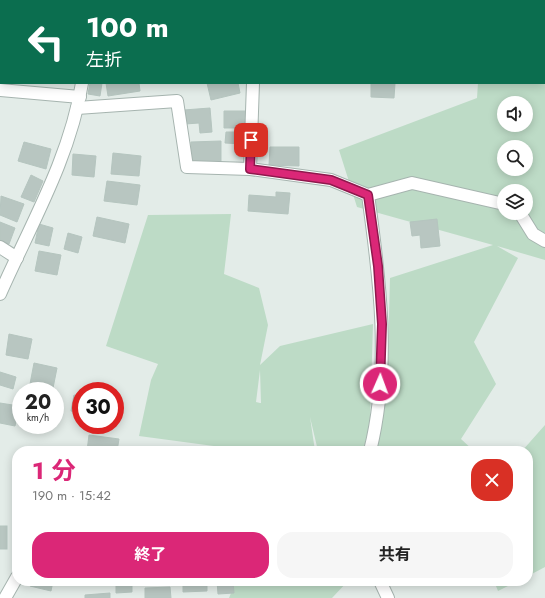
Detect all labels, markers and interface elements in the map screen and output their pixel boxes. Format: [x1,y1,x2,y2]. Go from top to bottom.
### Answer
text: 100 m [86,7,169,48]
icon: left [20,16,72,68]
text: 左折 [86,47,122,73]
map controls [497,96,533,220]
button: sound [497,96,533,132]
pin [234,123,268,157]
icon: arrive [240,129,262,151]
button: search [497,140,533,176]
button: layers [497,184,533,220]
position arrow [359,363,401,405]
speed limit sign: 30 [72,382,124,434]
text: 20 [25,388,51,417]
text: km/h [27,410,49,425]
text: 1 分 [32,453,75,488]
button: close [471,459,513,501]
text: 190 m · 15:42 [32,486,111,505]
button: 終了 [32,532,269,578]
button: 共有 [277,532,513,578]

